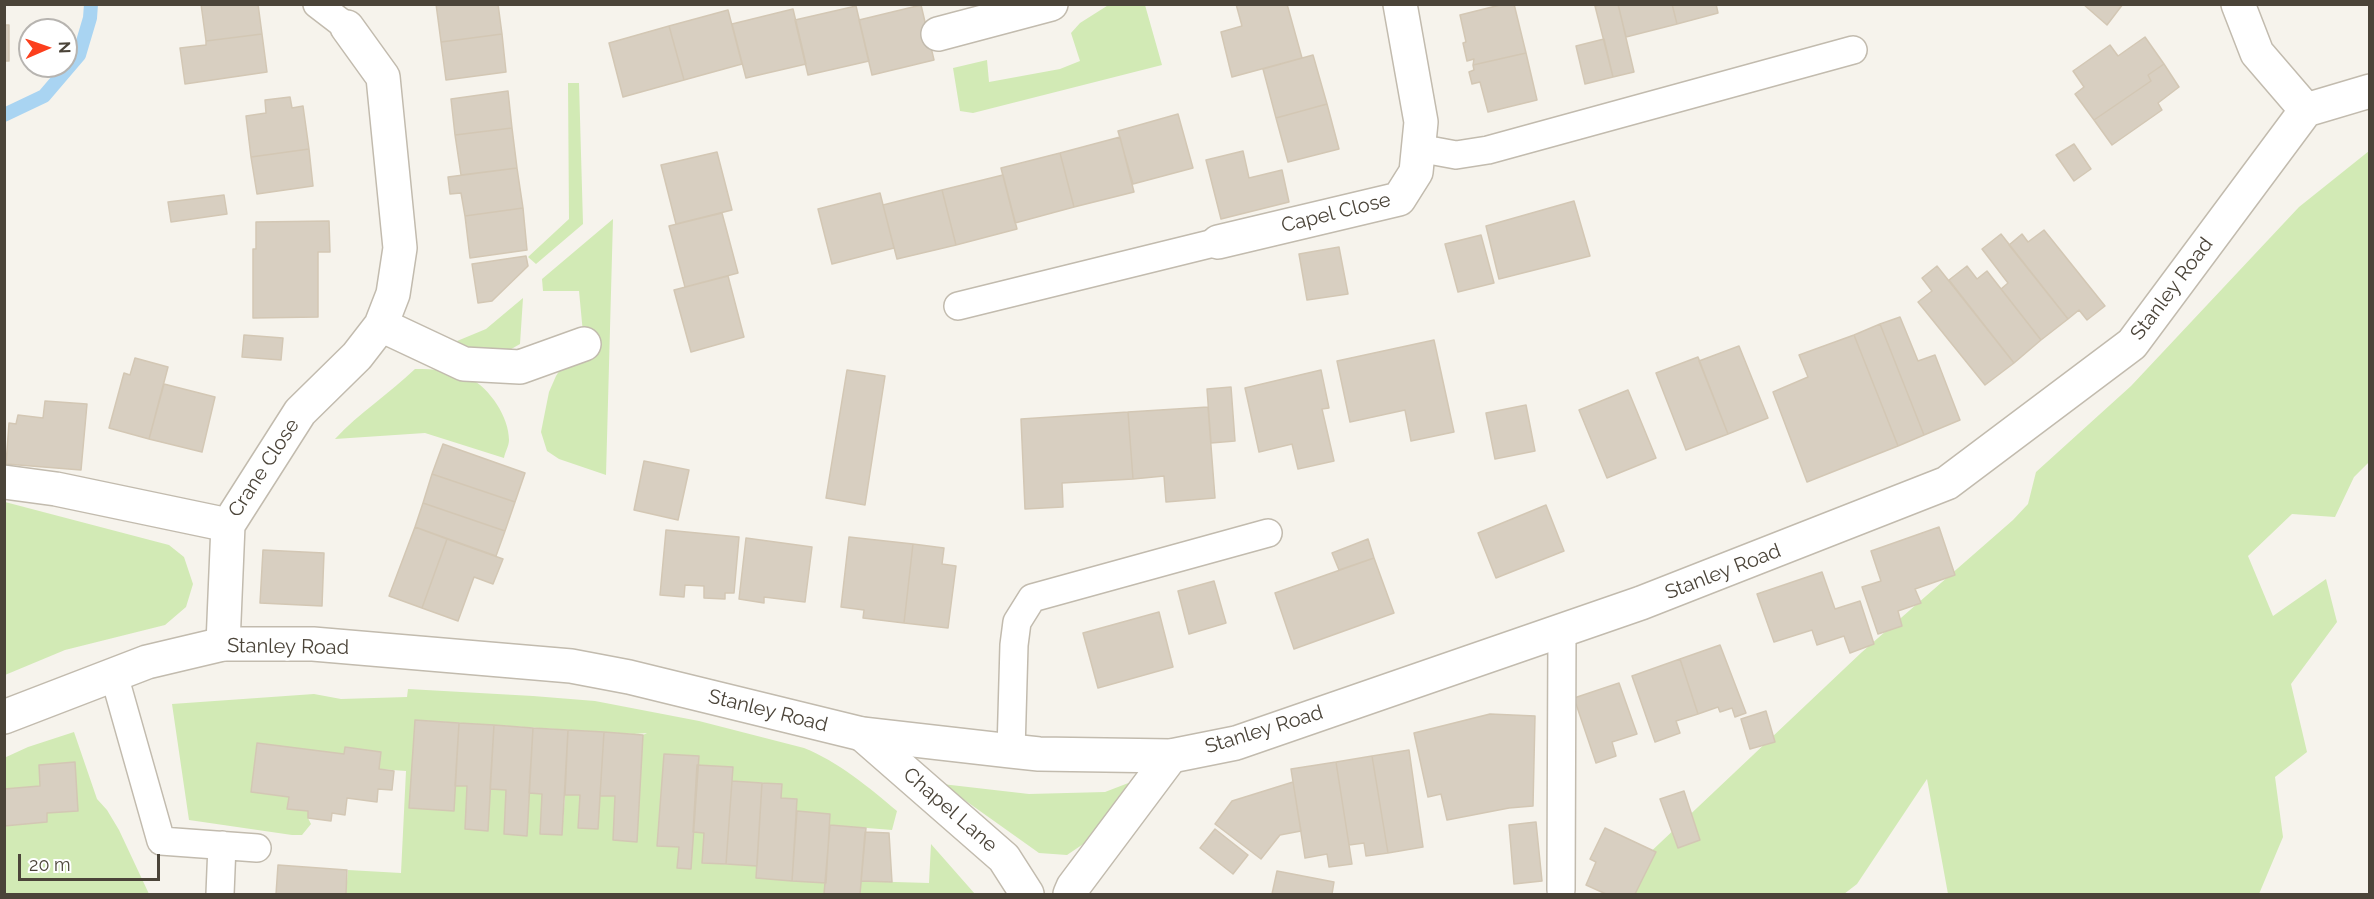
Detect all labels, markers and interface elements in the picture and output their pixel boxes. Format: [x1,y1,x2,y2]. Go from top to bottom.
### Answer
north arrow [18,18,78,78]
text: N [55,41,74,54]
street label: Capel Close [1279,188,1393,238]
street label: Stanley Road [2126,233,2218,345]
street label: Crane Close [223,414,305,522]
street label: Stanley Road [1662,539,1784,605]
street label: Stanley Road [227,634,349,660]
street label: Stanley Road [706,685,830,737]
street label: Stanley Road [1202,701,1326,759]
street label: Chapel Lane [898,763,1002,857]
scale bar [21,842,164,880]
text: 20 m [29,854,71,875]

